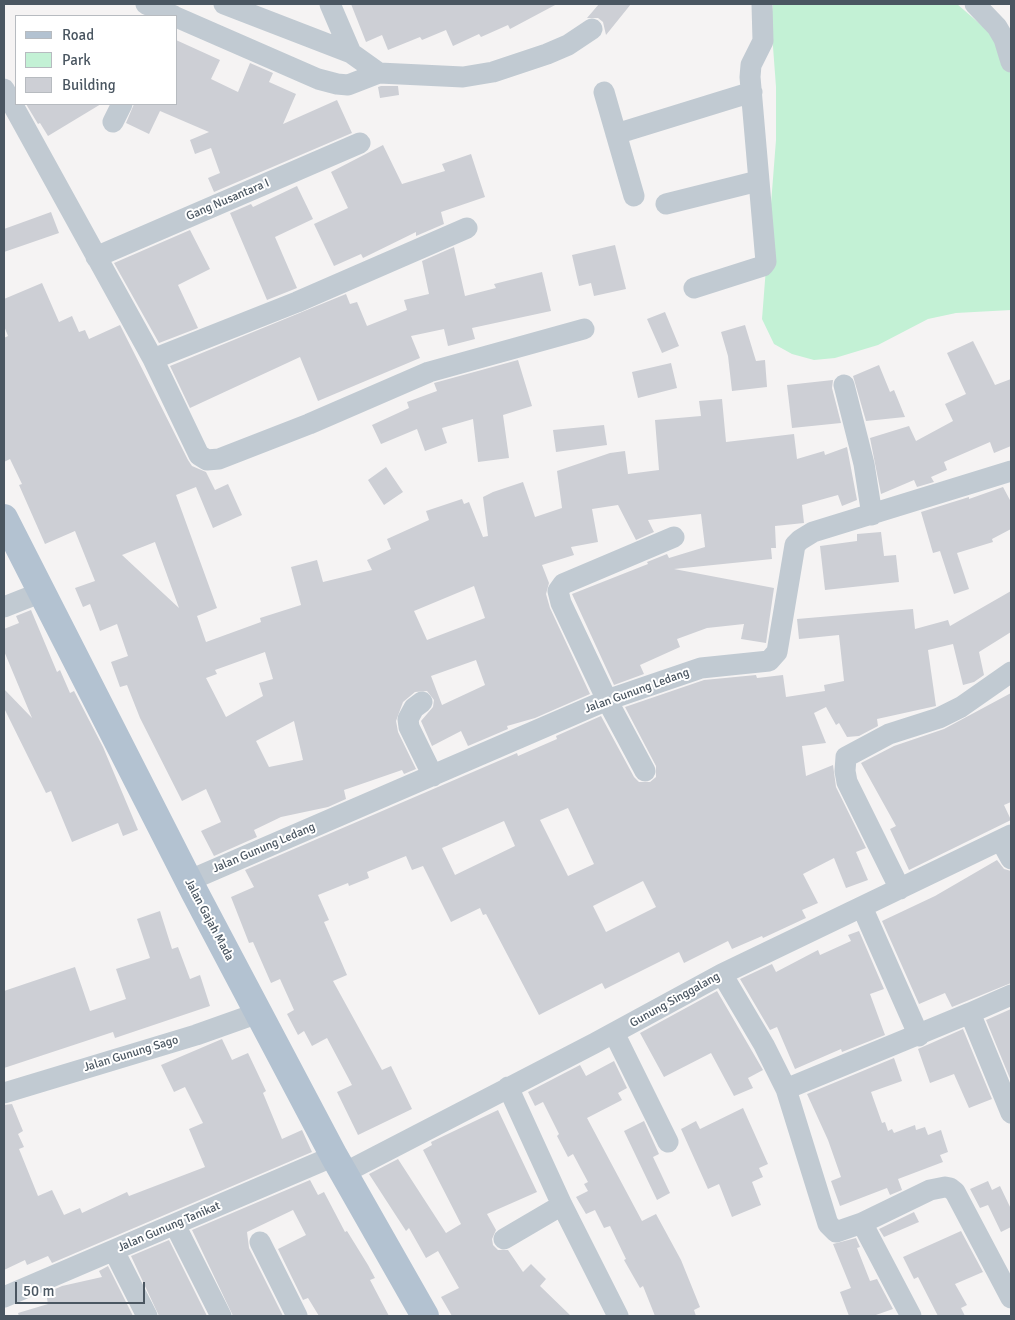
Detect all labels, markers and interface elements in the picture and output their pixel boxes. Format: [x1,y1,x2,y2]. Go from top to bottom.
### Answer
legend [15,15,178,105]
text: Road [62,26,94,44]
text: Park [62,51,91,69]
text: Building [62,76,116,94]
street label: Gang Nusantara I [184,176,272,224]
street label: Jalan Gunung Ledang [583,665,691,717]
street label: Jalan Gunung Ledang [210,820,318,876]
street label: Jalan Gajah Mada [181,877,237,963]
street label: Gunung Singgalang [627,969,723,1031]
street label: Jalan Gunung Sago [82,1033,180,1075]
street label: Jalan Gunung Tanikat [116,1199,222,1255]
scale bar [18,1272,148,1304]
text: 50 m [23,1282,54,1300]

